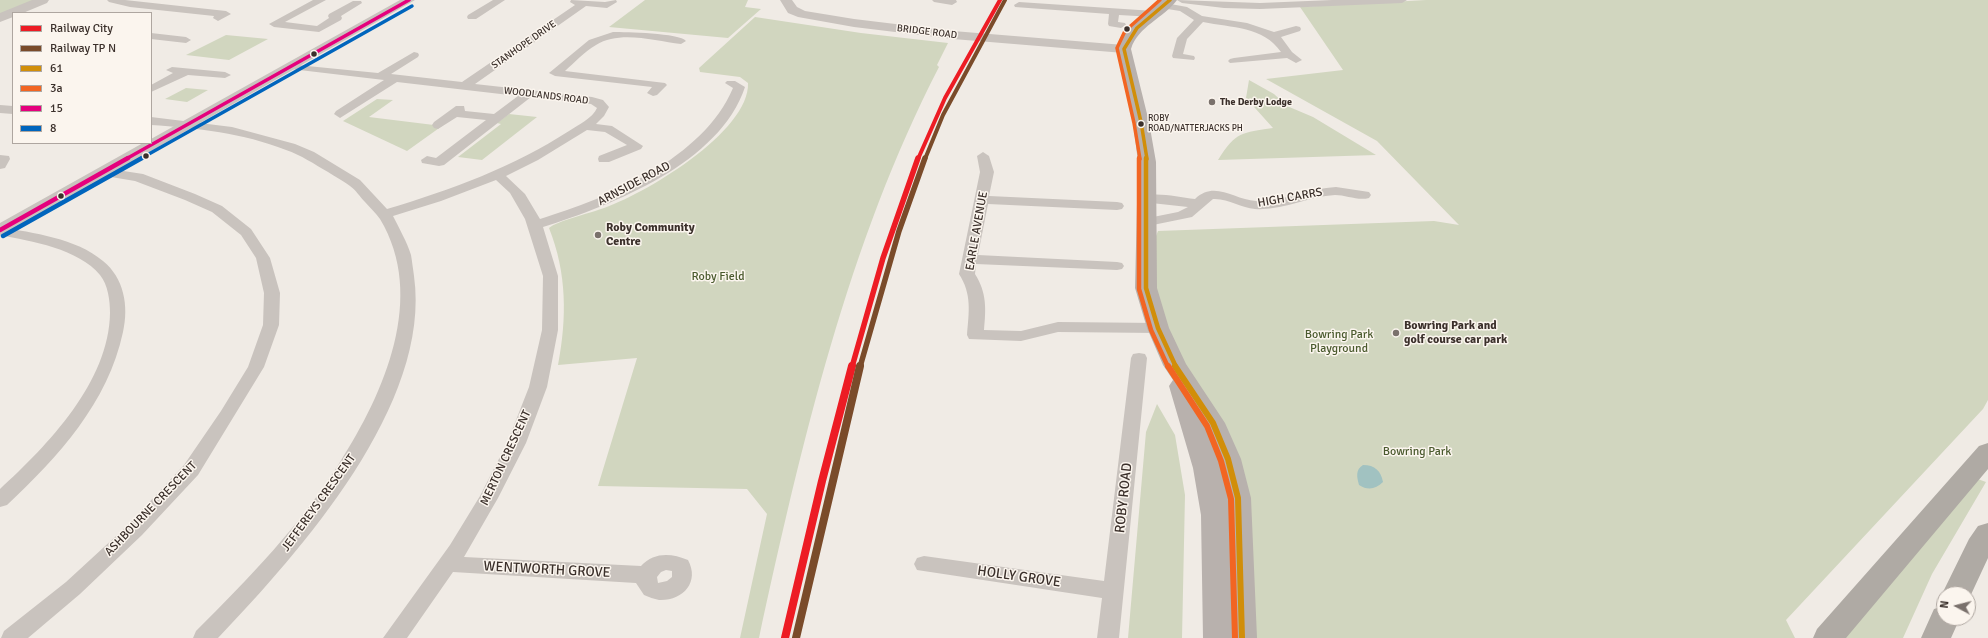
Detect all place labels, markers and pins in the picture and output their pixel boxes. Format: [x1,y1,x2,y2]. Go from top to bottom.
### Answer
unlabelled marker [1122,24,1132,34]
unlabelled marker [309,49,319,59]
place label: The Derby Lodge [1220,96,1292,108]
marker: The Derby Lodge [1207,97,1217,107]
place label: ROBY ROAD/NATTERJACKS PH [1148,114,1243,135]
marker: ROBY ROAD/NATTERJACKS PH [1136,119,1146,129]
unlabelled marker [141,151,151,161]
unlabelled marker [56,191,66,201]
place label: Roby Community Centre [606,221,695,249]
marker: Roby Community Centre [593,230,603,240]
place label: Bowring Park and golf course car park [1404,319,1507,347]
marker: Bowring Park and golf course car park [1391,328,1401,338]

